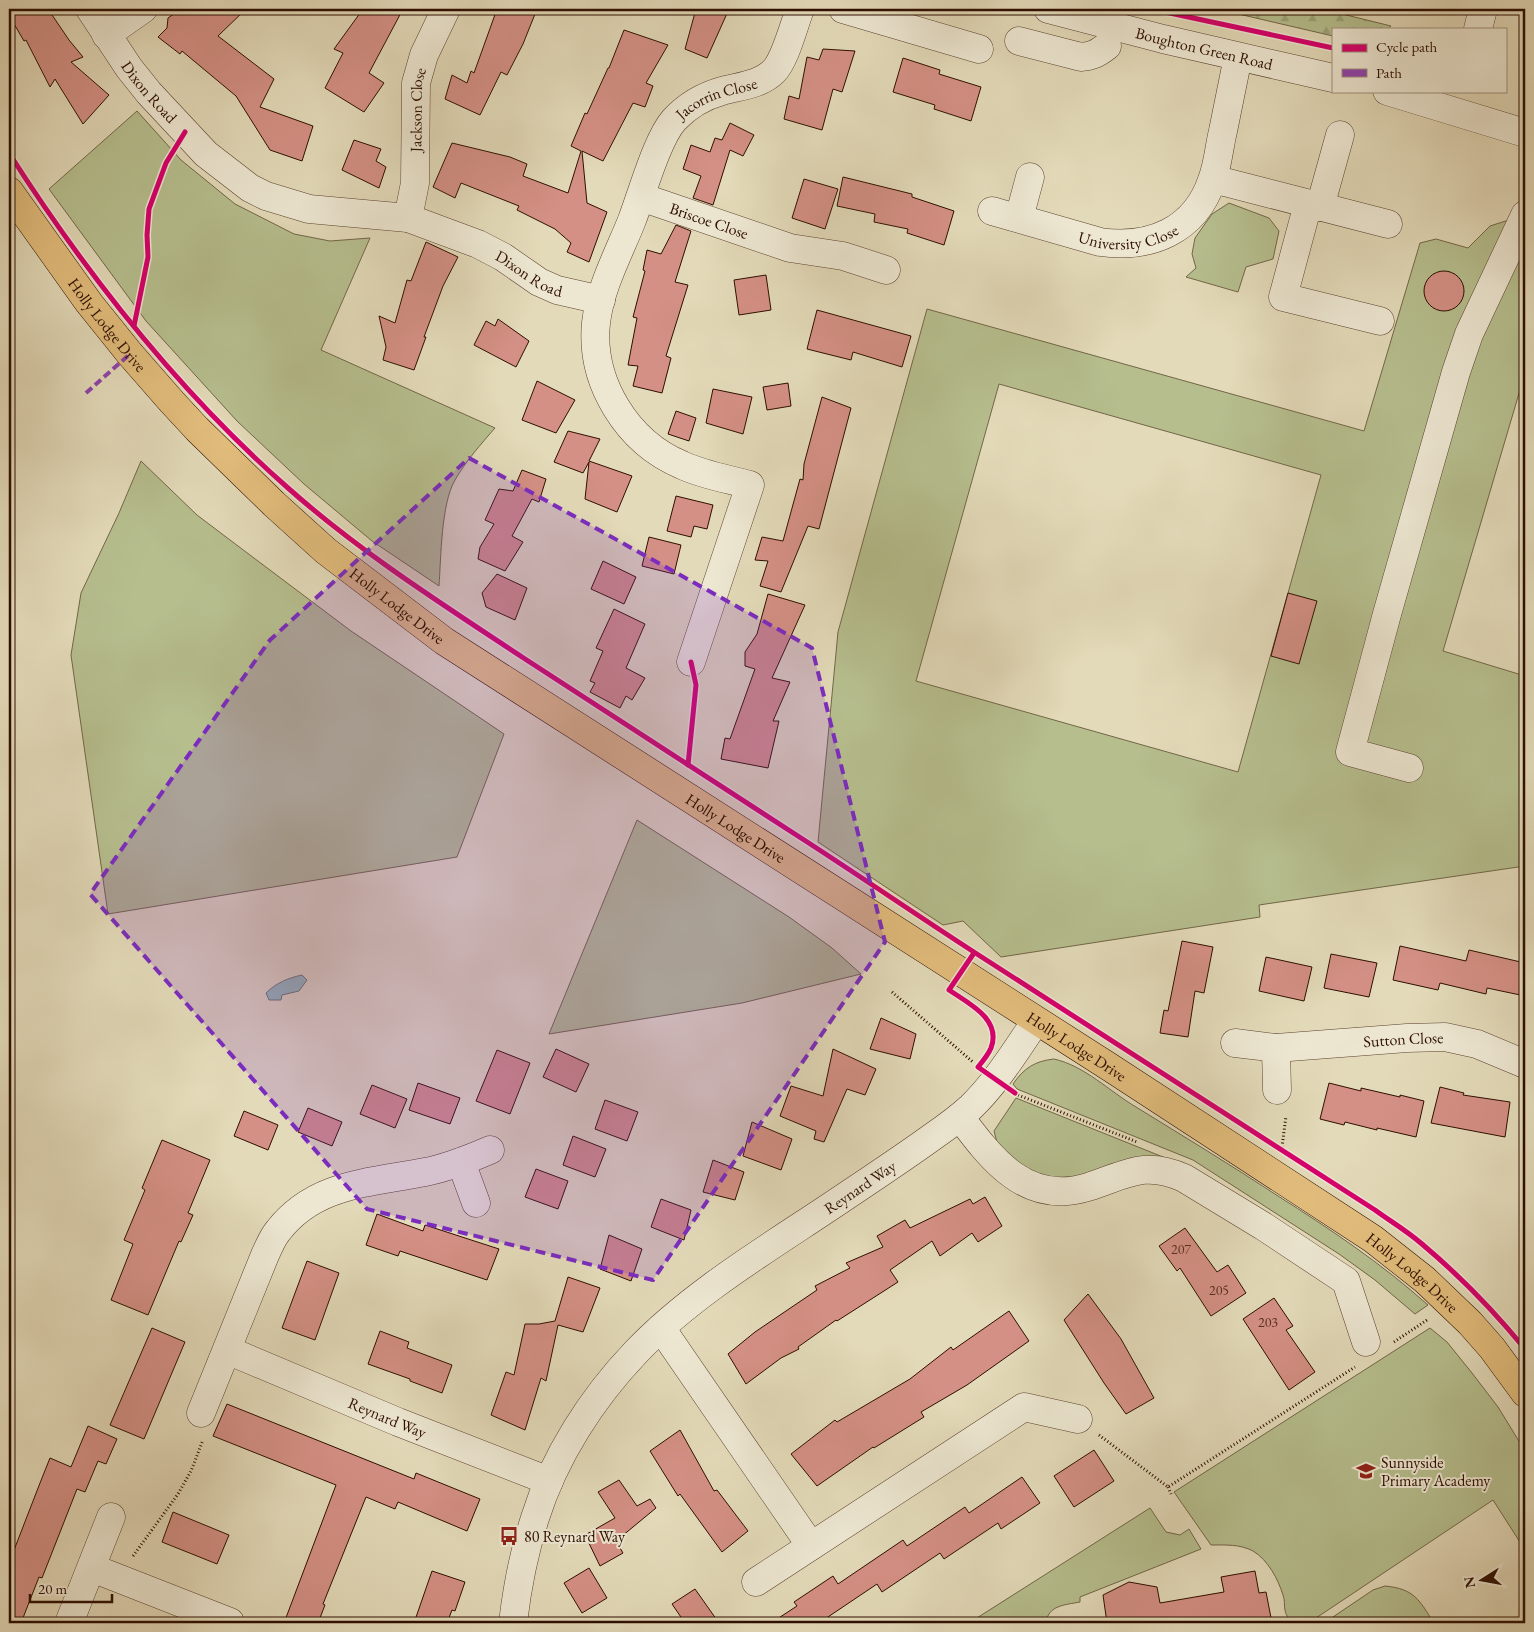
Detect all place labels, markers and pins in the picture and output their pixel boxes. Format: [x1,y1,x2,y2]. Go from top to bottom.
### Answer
place label: Sunnyside Primary Academy [1381,1452,1491,1491]
school or university icon: Sunnyside Primary Academy [1355,1460,1377,1482]
bus stop icon: 80 Reynard Way [498,1525,520,1547]
place label: 80 Reynard Way [524,1526,626,1547]

